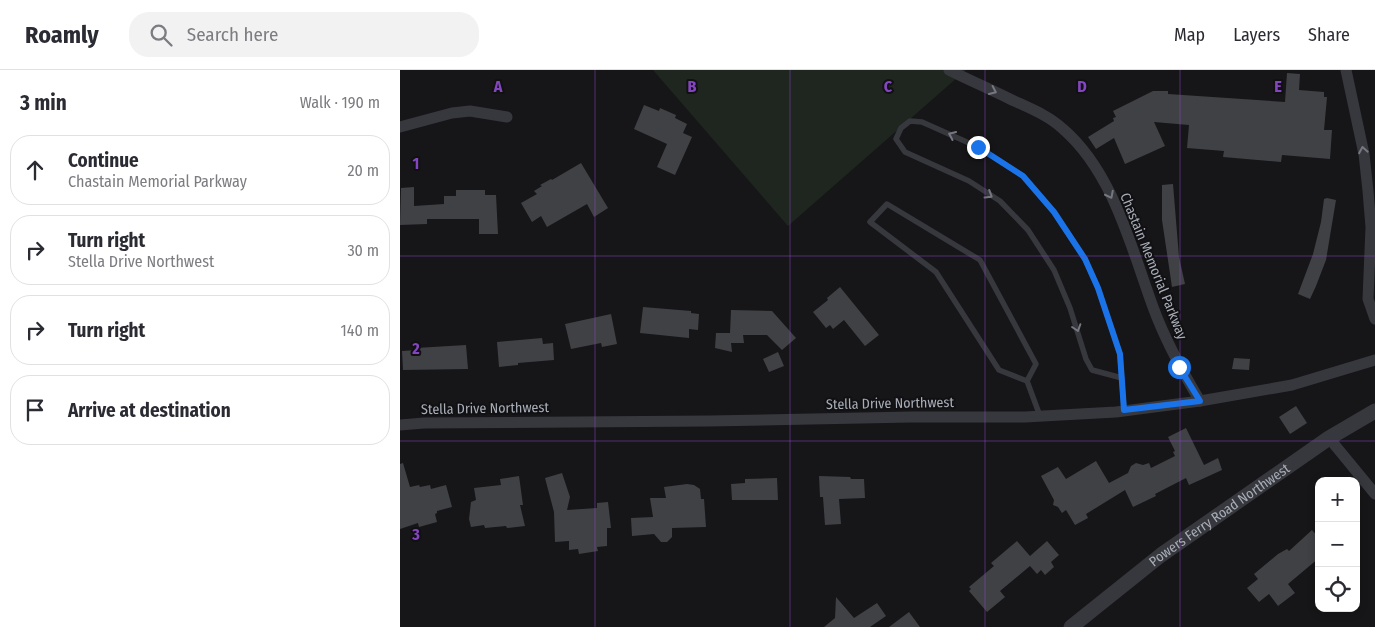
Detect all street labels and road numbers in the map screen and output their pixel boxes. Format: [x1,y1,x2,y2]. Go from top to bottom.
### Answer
street label: Chastain Memorial Parkway [1116,190,1191,343]
street label: Stella Drive Northwest [826,394,955,413]
street label: Stella Drive Northwest [421,399,550,418]
street label: Powers Ferry Road Northwest [1146,460,1293,570]

